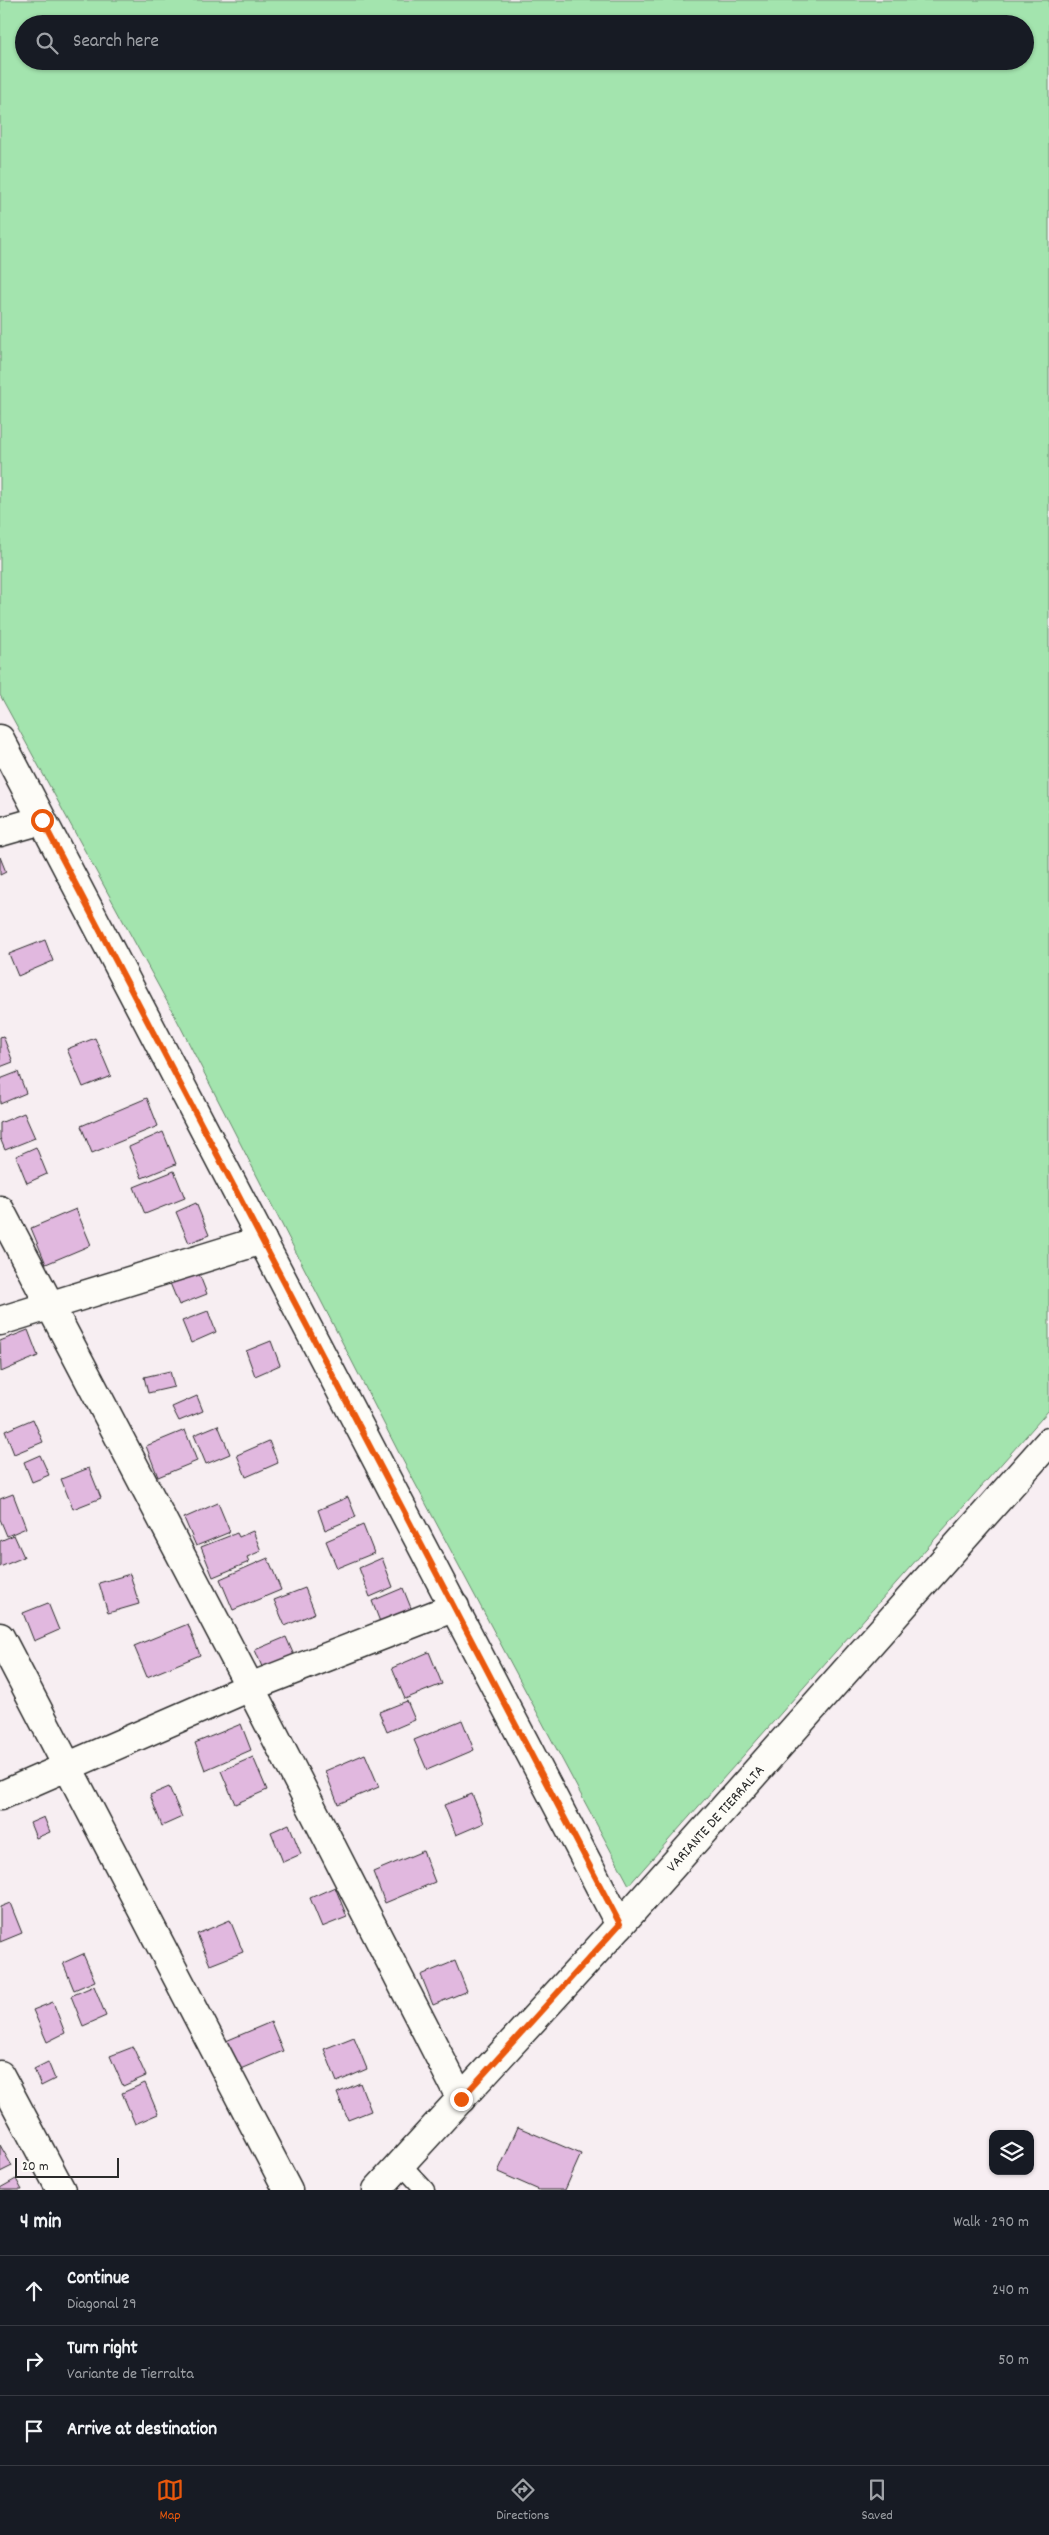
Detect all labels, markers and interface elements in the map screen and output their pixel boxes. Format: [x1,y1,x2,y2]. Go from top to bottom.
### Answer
search box [15,15,1034,70]
icon: search [33,29,61,57]
text: Search here [73,29,159,56]
route start [31,809,54,832]
street label: VARIANTE DE TIERRALTA [662,1761,771,1878]
route end [450,2088,473,2111]
map controls [989,2130,1034,2175]
button: layers [989,2130,1034,2175]
scale bar [15,2155,119,2178]
text: 20 m [22,2157,49,2177]
text: 4 min [20,2208,62,2238]
text: Walk · 290 m [953,2211,1029,2234]
text: Continue [67,2266,129,2293]
icon: ahead [20,2277,48,2305]
text: 240 m [992,2279,1029,2302]
text: Diagonal 29 [67,2293,137,2316]
text: Turn right [67,2336,138,2363]
icon: right [20,2347,48,2375]
text: 50 m [998,2349,1029,2372]
text: Variante de Tierralta [67,2363,194,2386]
icon: arrive [20,2417,48,2445]
text: Arrive at destination [67,2417,217,2444]
tab: Map [156,2476,184,2526]
tab: Directions [496,2476,549,2526]
tab: Saved [862,2476,893,2526]

